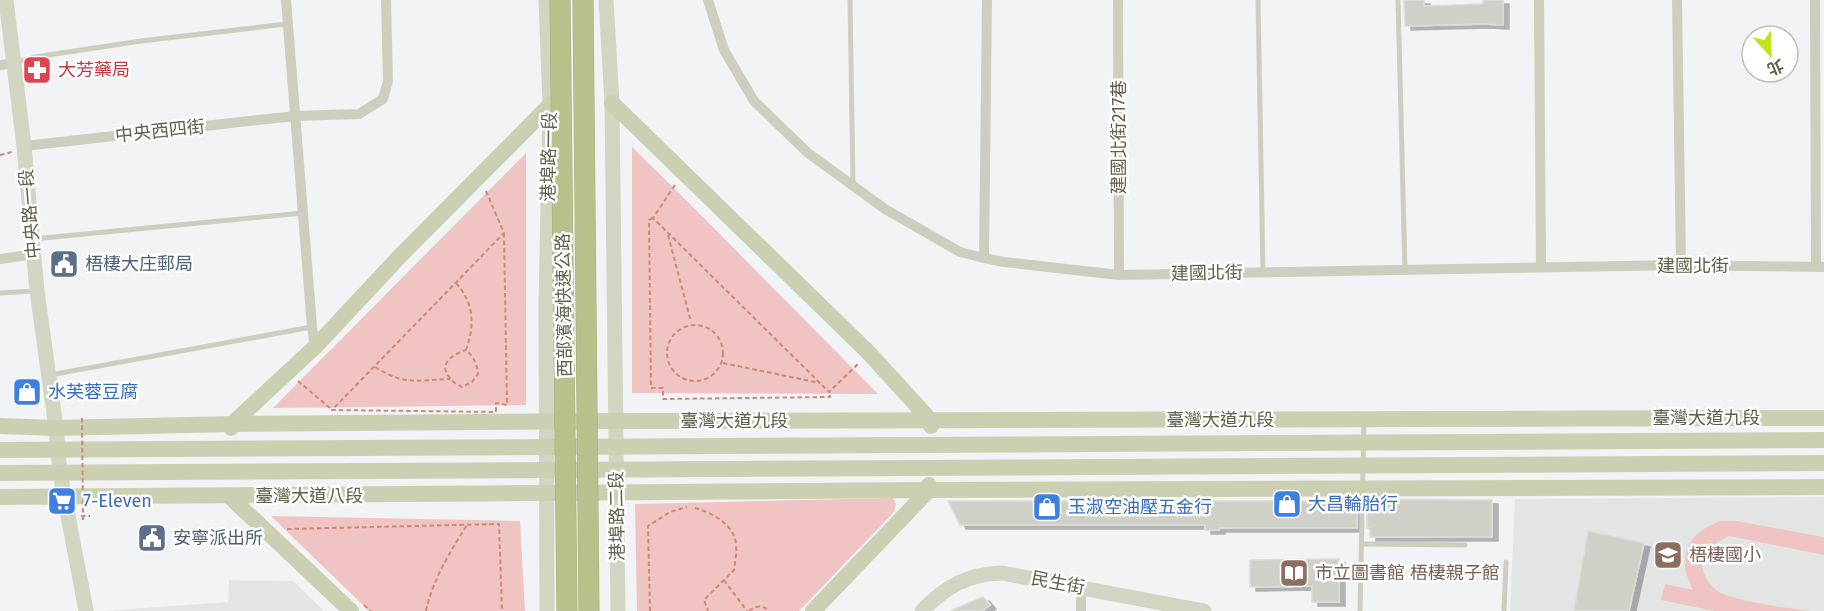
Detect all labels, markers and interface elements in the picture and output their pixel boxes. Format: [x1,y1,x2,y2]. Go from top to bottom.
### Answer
north arrow [1740,24,1800,84]
pharmacy icon: 大芳藥局 [21,54,53,86]
text: 北 [1764,56,1786,79]
place label: 大芳藥局 [58,59,130,81]
street label: 建國北街217巷 [1108,80,1130,194]
street label: 港埠路一段 [537,112,561,202]
street label: 中央西四街 [114,115,206,147]
street label: 中央路一段 [15,168,45,260]
street label: 西部濱海快速公路 [552,233,576,377]
public building icon: 梧棲大庄郵局 [48,248,80,280]
place label: 梧棲大庄郵局 [85,253,193,275]
street label: 建國北街 [1657,255,1729,277]
street label: 建國北街 [1171,261,1243,285]
shop icon: 水芙蓉豆腐 [11,376,43,408]
place label: 水芙蓉豆腐 [48,381,138,403]
street label: 臺灣大道九段 [1652,407,1760,429]
street label: 臺灣大道九段 [1166,409,1274,431]
street label: 臺灣大道九段 [680,410,788,432]
street label: 港埠路二段 [605,471,629,561]
supermarket icon: 7-Eleven [46,485,78,517]
street label: 臺灣大道八段 [255,485,363,507]
shop icon: 大昌輪胎行 [1271,488,1303,520]
place label: 7-Eleven [83,490,152,512]
shop icon: 玉淑空油壓五金行 [1031,491,1063,523]
place label: 大昌輪胎行 [1308,493,1398,515]
place label: 玉淑空油壓五金行 [1068,496,1212,518]
public building icon: 安寧派出所 [136,522,168,554]
place label: 安寧派出所 [173,527,263,549]
school or university icon: 梧棲國小 [1652,539,1684,571]
place label: 梧棲國小 [1689,544,1761,566]
library icon: 市立圖書館 梧棲親子館 [1278,557,1310,589]
place label: 市立圖書館 梧棲親子館 [1315,562,1500,584]
street label: 民生街 [1029,567,1087,599]

